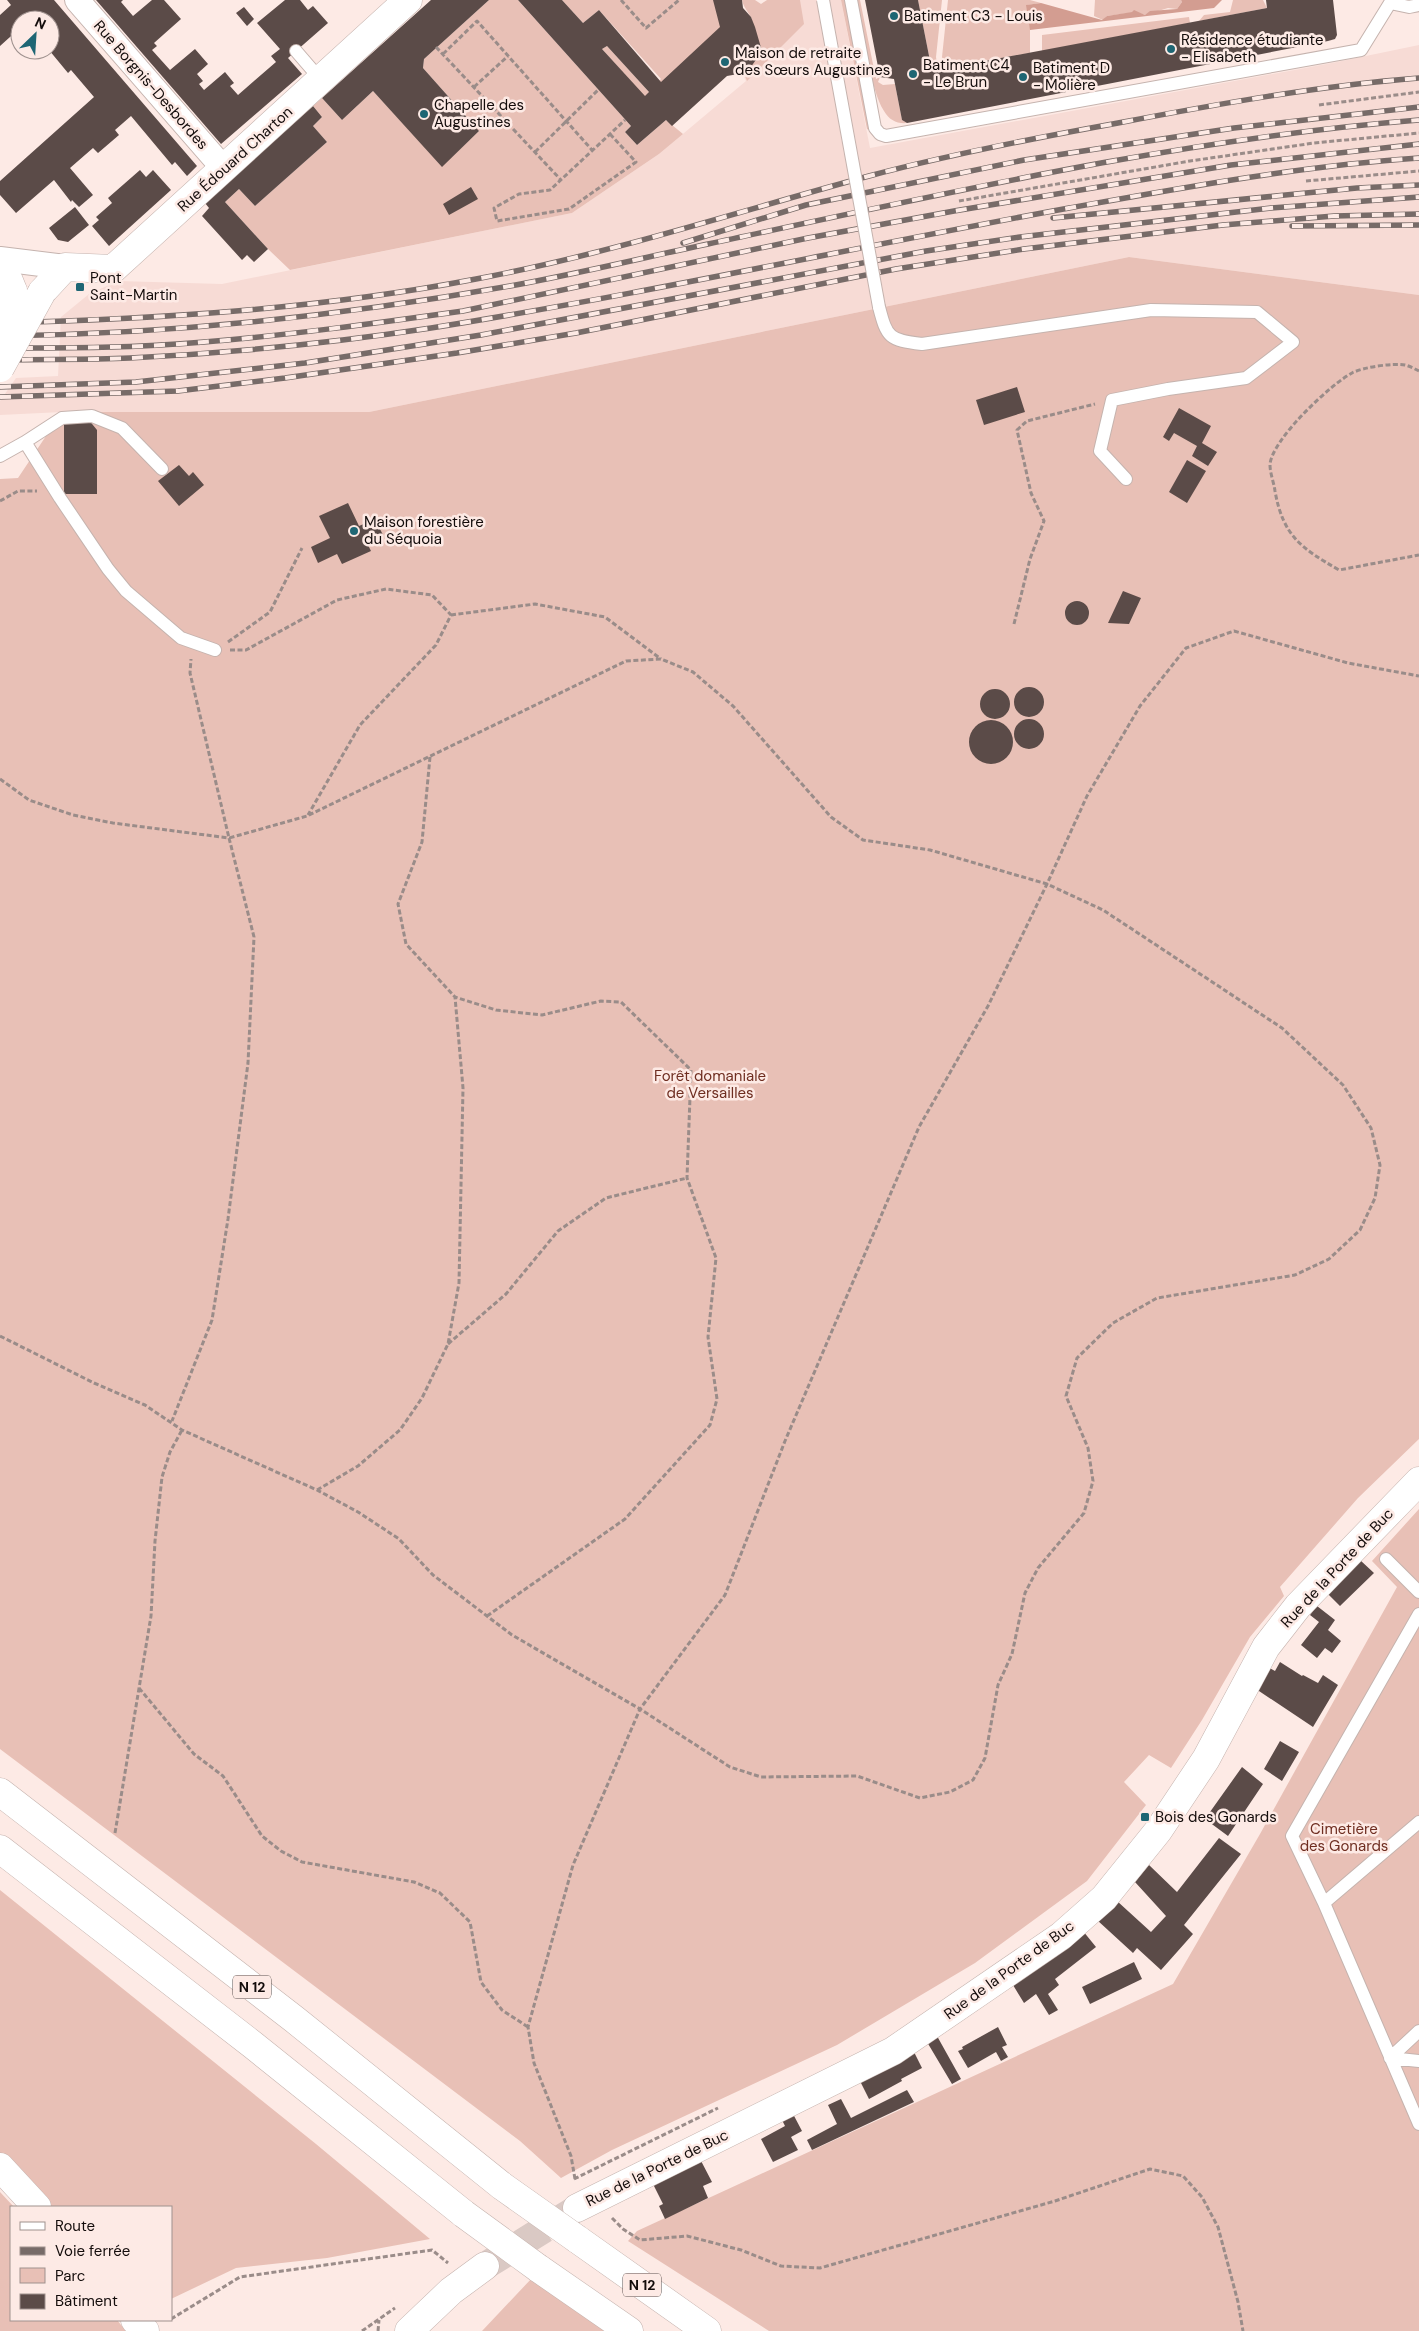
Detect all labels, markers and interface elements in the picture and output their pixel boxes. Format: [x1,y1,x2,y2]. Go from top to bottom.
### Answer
place label: Batiment C3 - Louis [904,6,1043,26]
north arrow [10,10,60,60]
marker: Batiment C3 - Louis [888,10,900,22]
text: N [32,13,49,34]
street label: Rue Borgnis-Desbordes [89,16,213,154]
place label: Résidence étudiante - Elisabeth [1181,30,1323,67]
place label: Maison de retraite des Sœurs Augustines [735,43,890,80]
marker: Résidence étudiante - Elisabeth [1165,43,1177,55]
place label: Batiment C4 - Le Brun [923,55,1010,92]
marker: Maison de retraite des Sœurs Augustines [719,56,731,68]
place label: Batiment D - Molière [1033,58,1110,95]
marker: Batiment C4 - Le Brun [907,68,919,80]
marker: Batiment D - Molière [1017,71,1029,83]
place label: Chapelle des Augustines [434,95,524,132]
street label: Rue Édouard Charton [173,102,297,216]
marker: Chapelle des Augustines [418,108,430,120]
place label: Pont Saint-Martin [90,268,177,305]
marker: Pont Saint-Martin [74,281,86,293]
place label: Maison forestière du Séquoia [364,512,484,549]
marker: Maison forestière du Séquoia [348,525,360,537]
park label: Forêt domaniale de Versailles [654,1066,766,1103]
street label: Rue de la Porte de Buc [1276,1504,1398,1632]
place label: Bois des Gonards [1155,1807,1277,1827]
marker: Bois des Gonards [1139,1811,1151,1823]
park label: Cimetière des Gonards [1300,1819,1388,1856]
street label: Rue de la Porte de Buc [940,1916,1078,2024]
road number: N 12 [233,1975,271,1998]
street label: Rue de la Porte de Buc [582,2125,732,2211]
legend [10,2206,172,2321]
text: Route [55,2216,95,2236]
text: Voie ferrée [55,2241,130,2261]
text: Parc [55,2266,85,2286]
road number: N 12 [623,2274,661,2296]
text: Bâtiment [55,2291,118,2311]

